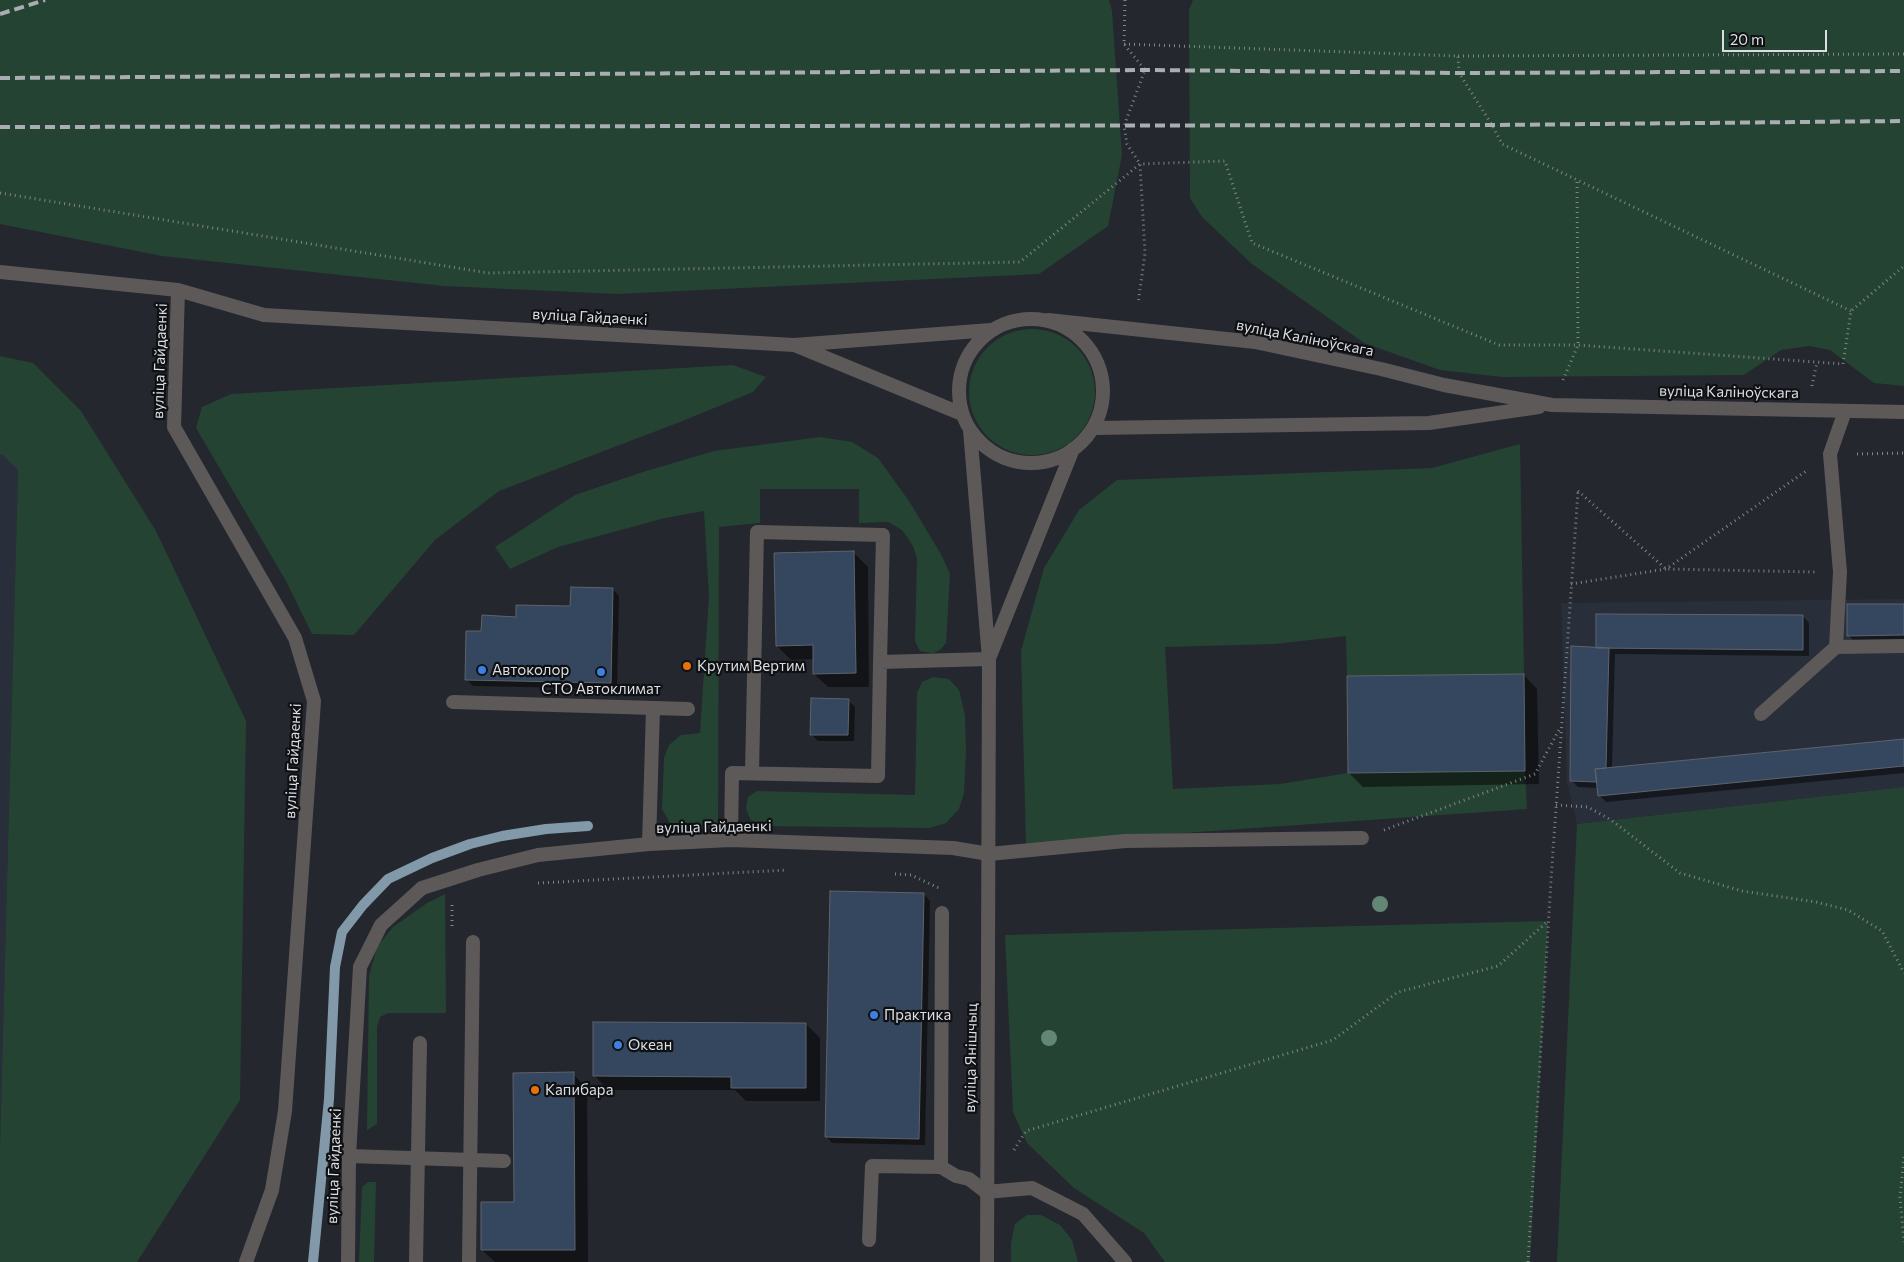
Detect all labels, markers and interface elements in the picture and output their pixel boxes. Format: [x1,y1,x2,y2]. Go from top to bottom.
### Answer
scale bar [1724,20,1829,52]
text: 20 m [1730,30,1764,48]
street label: вуліца Гайдаенкі [149,303,171,419]
street label: вуліца Гайдаенкі [532,305,648,329]
street label: вуліца Каліноўскага [1235,316,1375,360]
street label: вуліца Каліноўскага [1659,382,1799,402]
place label: Крутим Вертим [697,657,805,675]
marker: Крутим Вертим [681,660,693,672]
place label: Автоколор [492,661,569,679]
marker: Автоколор [476,664,488,676]
marker: СТО Автоклимат [595,666,607,678]
place label: СТО Автоклимат [541,680,661,698]
street label: вуліца Гайдаенкі [281,703,305,819]
street label: вуліца Гайдаенкі [656,817,772,837]
street label: вуліца Янішчыц [961,1003,981,1113]
place label: Практика [884,1006,951,1024]
marker: Практика [868,1009,880,1021]
place label: Океан [628,1036,672,1054]
marker: Океан [612,1039,624,1051]
place label: Капибара [545,1081,613,1099]
marker: Капибара [529,1084,541,1096]
street label: вуліца Гайдаенкі [323,1108,345,1224]

